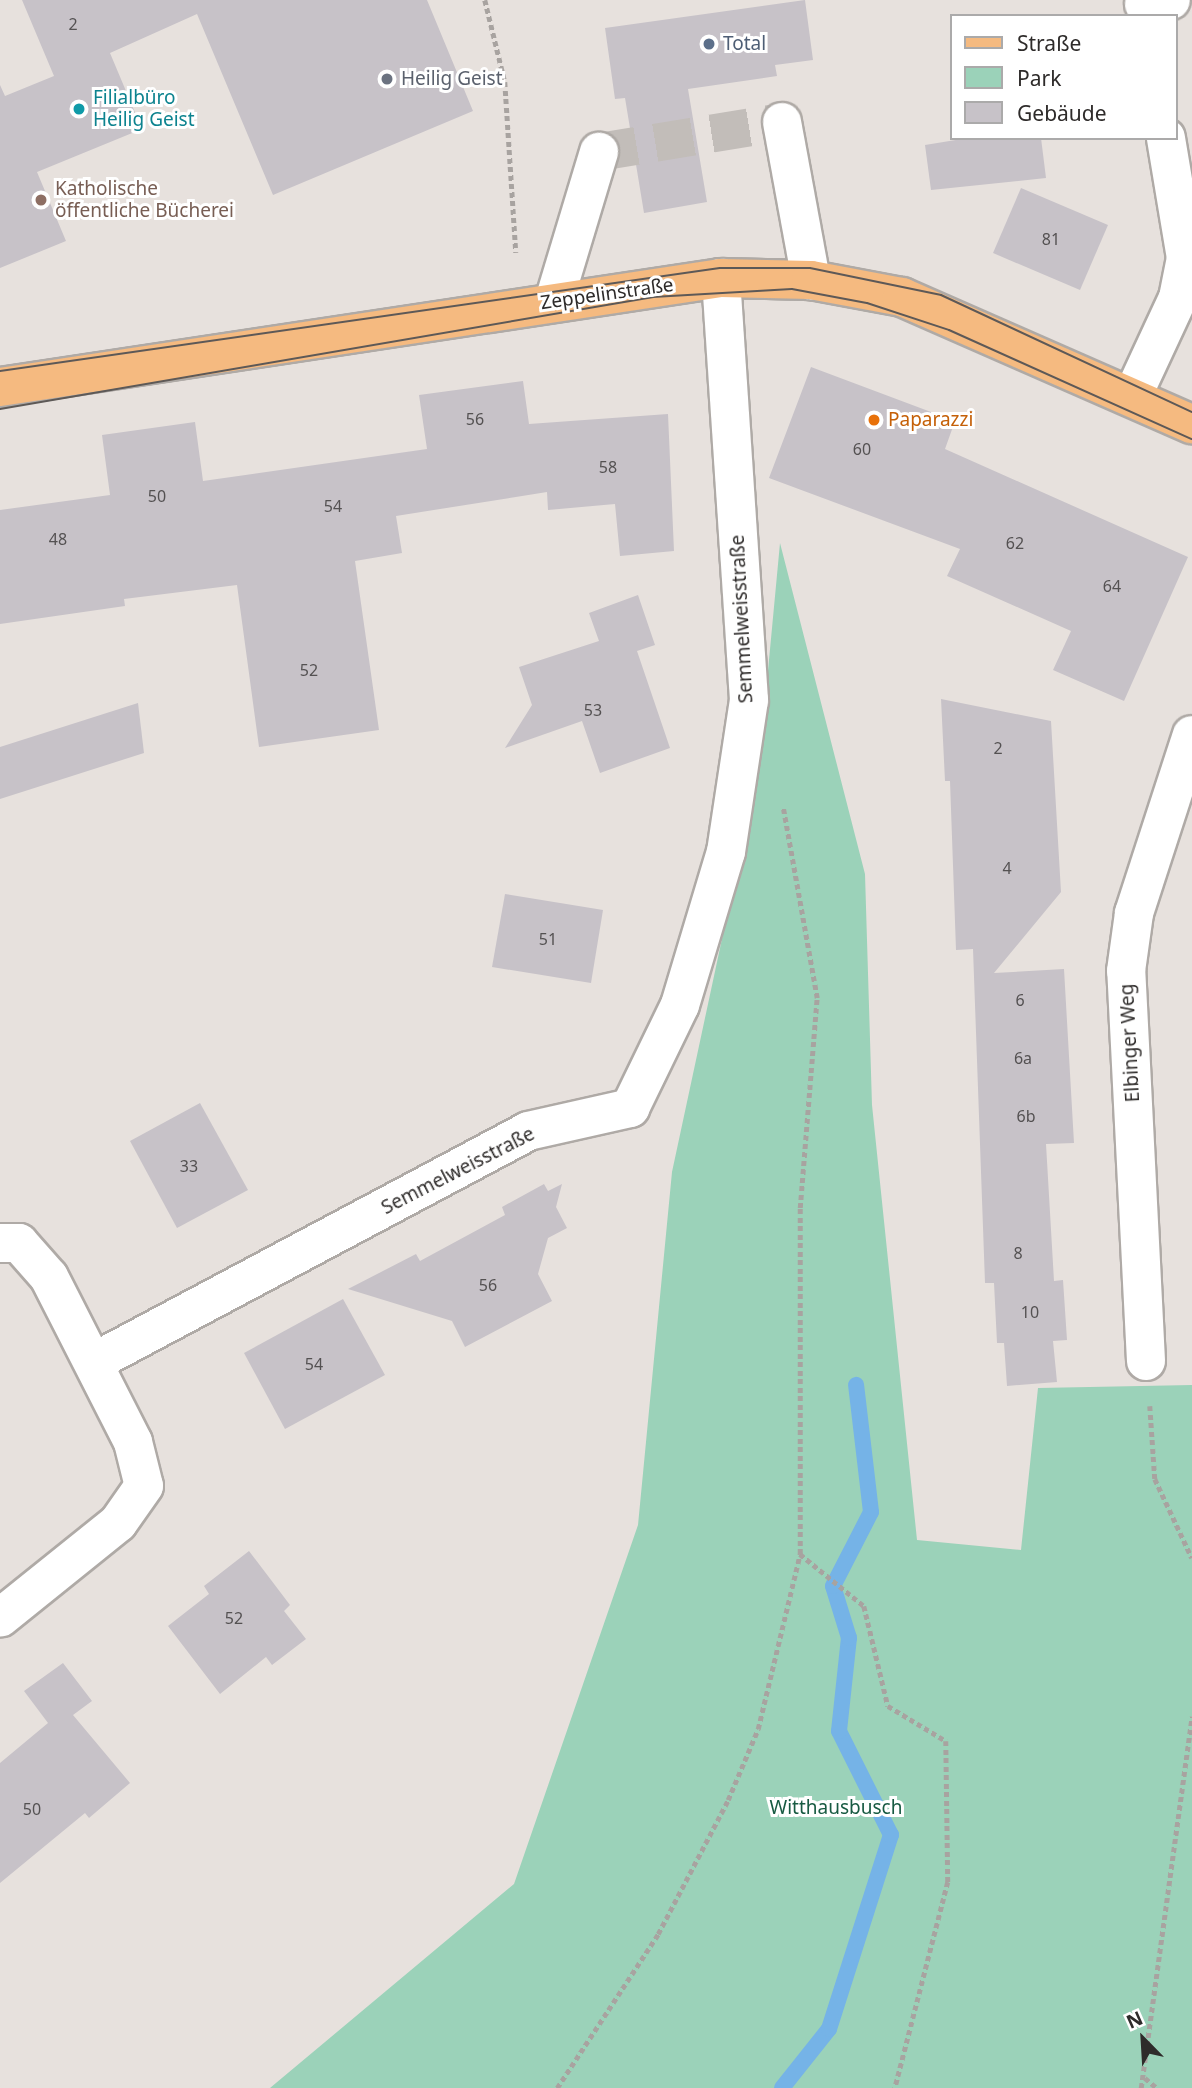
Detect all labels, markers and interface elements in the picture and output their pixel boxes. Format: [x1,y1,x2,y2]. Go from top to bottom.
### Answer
house number: 2 [68,14,78,34]
legend [950,14,1178,140]
text: Straße [1017,29,1081,57]
place label: Total [723,33,766,55]
marker: Total [701,36,717,52]
text: Park [1017,64,1061,92]
place label: Heilig Geist [401,68,503,90]
marker: Heilig Geist [379,71,395,87]
place label: Filialbüro Heilig Geist [93,87,195,131]
text: Gebäude [1017,99,1107,127]
marker: Filialbüro Heilig Geist [71,101,87,117]
place label: Katholische öffentliche Bücherei [55,178,234,222]
marker: Katholische öffentliche Bücherei [33,192,49,208]
house number: 81 [1042,229,1060,249]
street label: Zeppelinstraße [539,273,675,315]
house number: 56 [466,409,484,429]
place label: Paparazzi [888,409,973,431]
marker: Paparazzi [866,412,882,428]
house number: 60 [853,439,871,459]
house number: 58 [599,457,617,477]
house number: 50 [148,486,166,506]
house number: 54 [324,496,342,516]
house number: 48 [49,529,67,549]
house number: 62 [1006,533,1024,553]
street label: Semmelweisstraße [726,534,758,704]
house number: 64 [1103,576,1121,596]
house number: 52 [300,660,318,680]
house number: 53 [584,700,602,720]
house number: 2 [993,738,1003,758]
house number: 4 [1002,858,1012,878]
house number: 51 [539,929,557,949]
street label: Elbinger Weg [1116,983,1144,1103]
house number: 6 [1015,990,1025,1010]
house number: 6a [1014,1048,1032,1068]
house number: 6b [1017,1106,1035,1126]
street label: Semmelweisstraße [378,1123,538,1219]
house number: 33 [180,1156,198,1176]
house number: 8 [1013,1243,1023,1263]
house number: 56 [479,1275,497,1295]
house number: 10 [1021,1302,1039,1322]
house number: 54 [305,1354,323,1374]
house number: 52 [225,1608,243,1628]
park label: Witthausbusch [770,1797,902,1819]
house number: 50 [23,1799,41,1819]
north arrow [1108,2004,1178,2074]
text: N [1122,2005,1147,2035]

